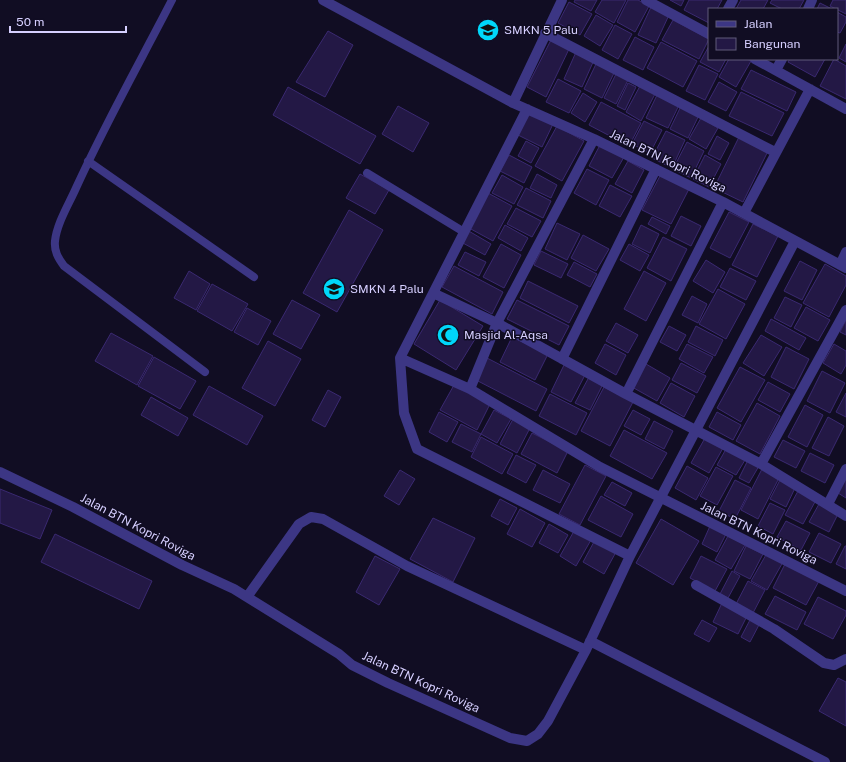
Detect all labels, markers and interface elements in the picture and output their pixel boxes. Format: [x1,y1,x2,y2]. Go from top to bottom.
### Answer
scale bar [10,8,126,34]
legend [708,8,838,60]
text: 50 m [16,15,44,29]
school or university icon: SMKN 5 Palu [475,17,501,43]
text: Jalan [744,17,773,31]
place label: SMKN 5 Palu [504,23,578,37]
text: Bangunan [744,37,800,51]
street label: Jalan BTN Kopri Roviga [607,127,729,195]
school or university icon: SMKN 4 Palu [321,276,347,302]
place label: SMKN 4 Palu [350,282,424,296]
mosque icon: Masjid Al-Aqsa [435,322,461,348]
place label: Masjid Al-Aqsa [464,328,548,342]
street label: Jalan BTN Kopri Roviga [78,491,198,563]
street label: Jalan BTN Kopri Roviga [698,499,820,567]
street label: Jalan BTN Kopri Roviga [360,649,482,715]

